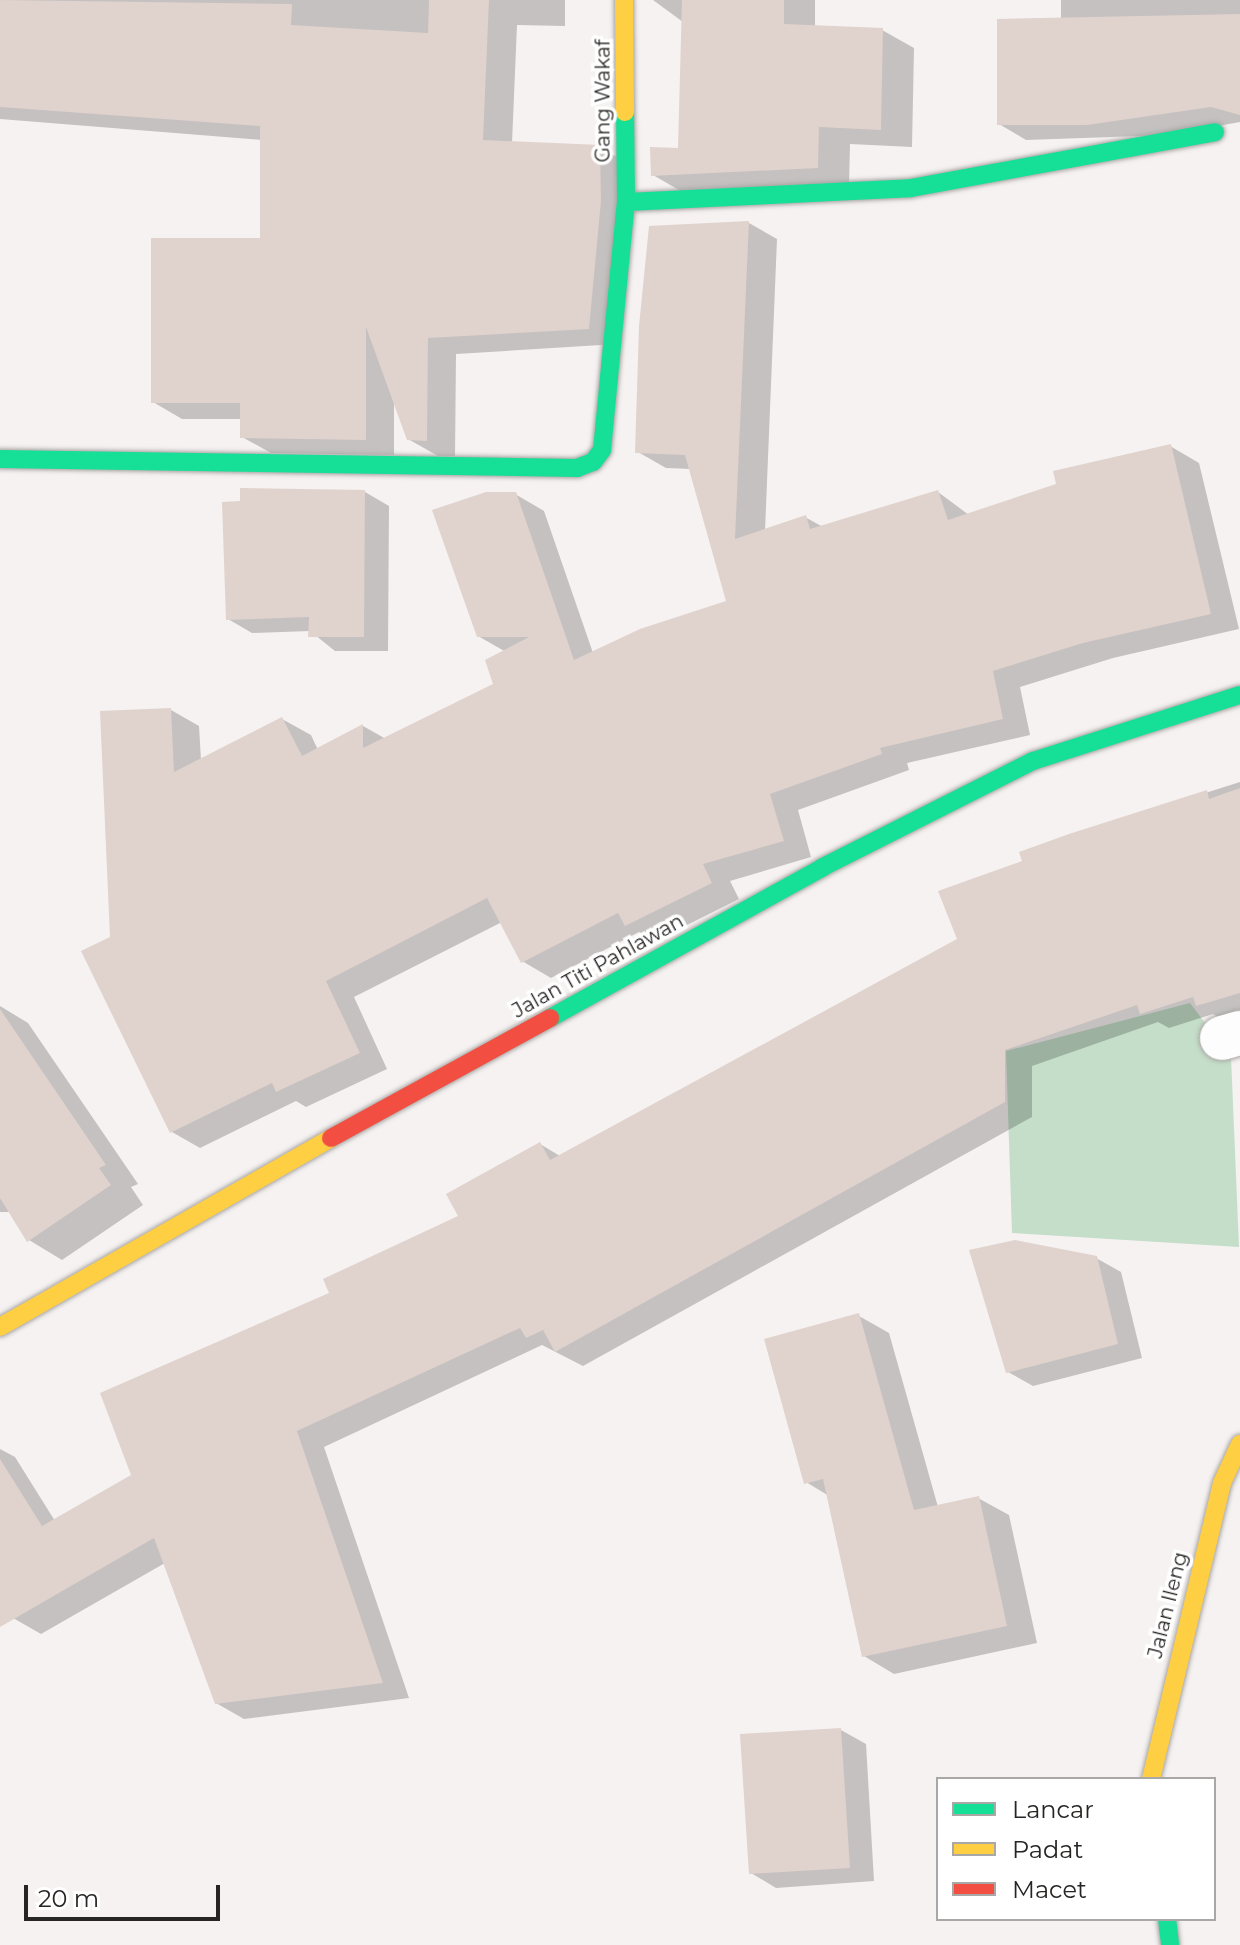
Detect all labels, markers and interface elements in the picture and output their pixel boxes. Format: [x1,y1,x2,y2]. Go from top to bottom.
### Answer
street label: Gang Wakaf [591,40,615,162]
street label: Jalan Titi Pahlawan [508,909,688,1023]
street label: Jalan Ileng [1143,1549,1193,1661]
legend [936,1777,1216,1921]
text: Lancar [1012,1795,1094,1824]
text: Padat [1012,1835,1083,1864]
scale bar [28,1869,224,1919]
text: Macet [1012,1875,1087,1904]
text: 20 m [38,1884,99,1913]

